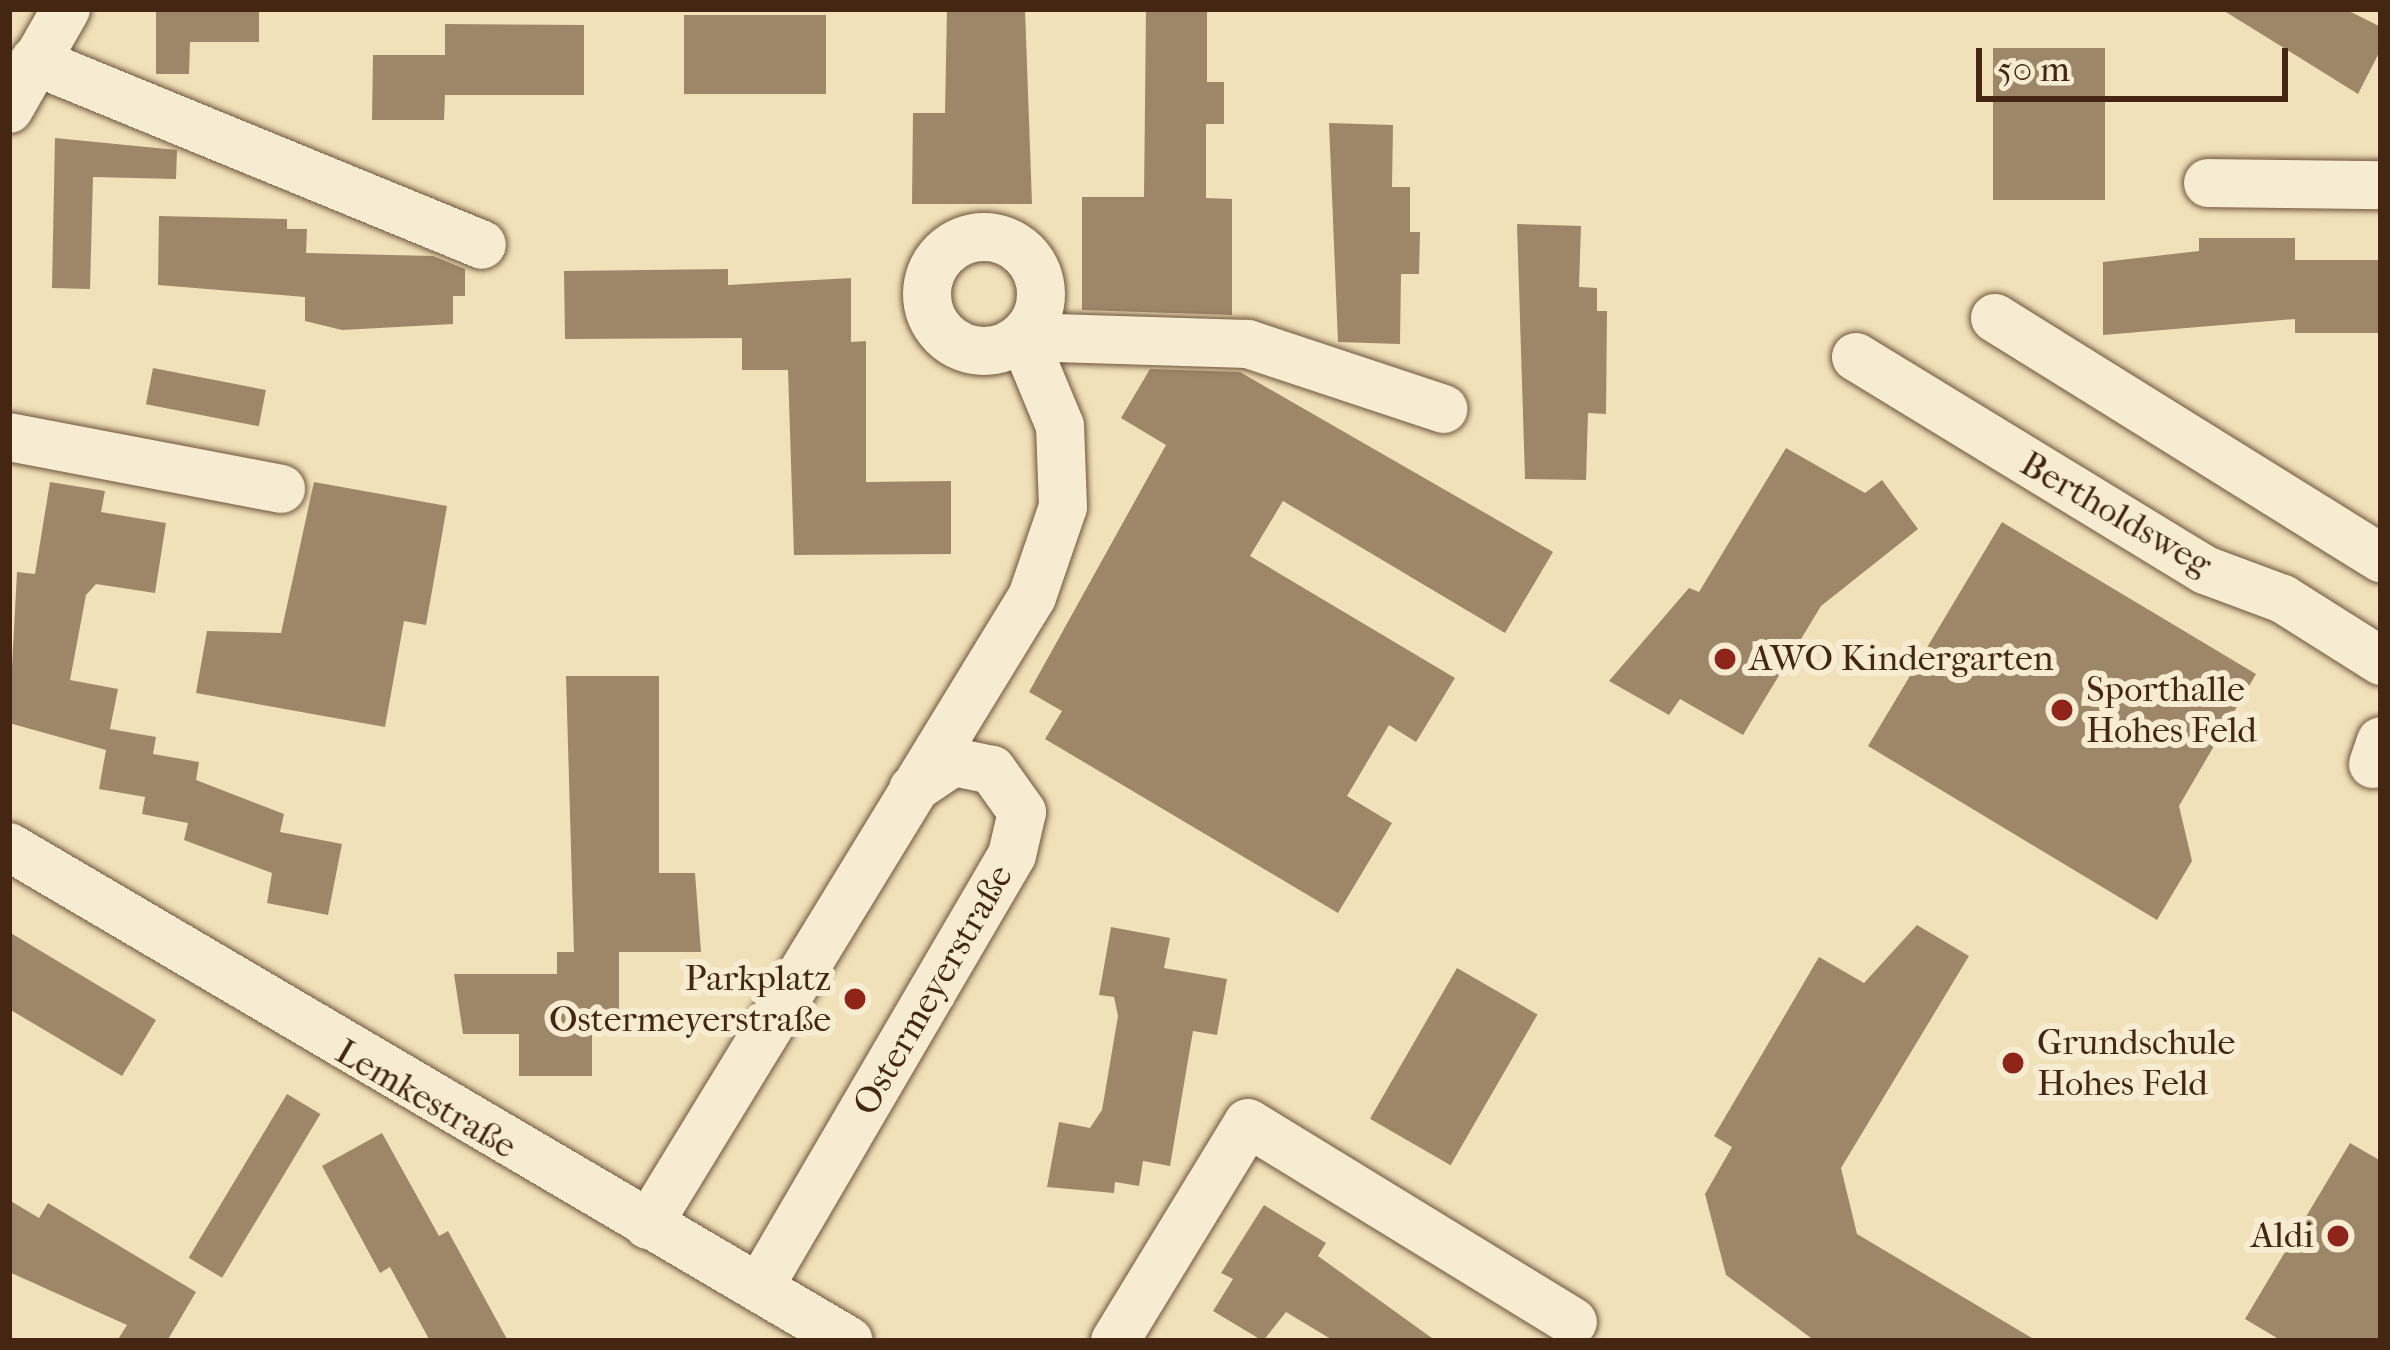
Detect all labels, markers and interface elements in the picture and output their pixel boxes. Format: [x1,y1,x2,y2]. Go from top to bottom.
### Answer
scale bar [1982,24,2294,98]
text: 50 m [1997,48,2070,90]
street label: Bertholdsweg [2013,442,2219,586]
place label: AWO Kindergarten [1749,637,2054,681]
marker: AWO Kindergarten [1712,646,1738,672]
place label: Sporthalle Hohes Feld [2086,667,2257,752]
marker: Sporthalle Hohes Feld [2049,697,2075,723]
street label: Ostermeyerstraße [844,857,1022,1123]
place label: Parkplatz Ostermeyerstraße [549,956,831,1041]
marker: Parkplatz Ostermeyerstraße [842,986,868,1012]
place label: Grundschule Hohes Feld [2037,1020,2235,1105]
street label: Lemkestraße [328,1030,524,1168]
marker: Grundschule Hohes Feld [2000,1050,2026,1076]
place label: Aldi [2251,1214,2314,1258]
marker: Aldi [2325,1223,2351,1249]

